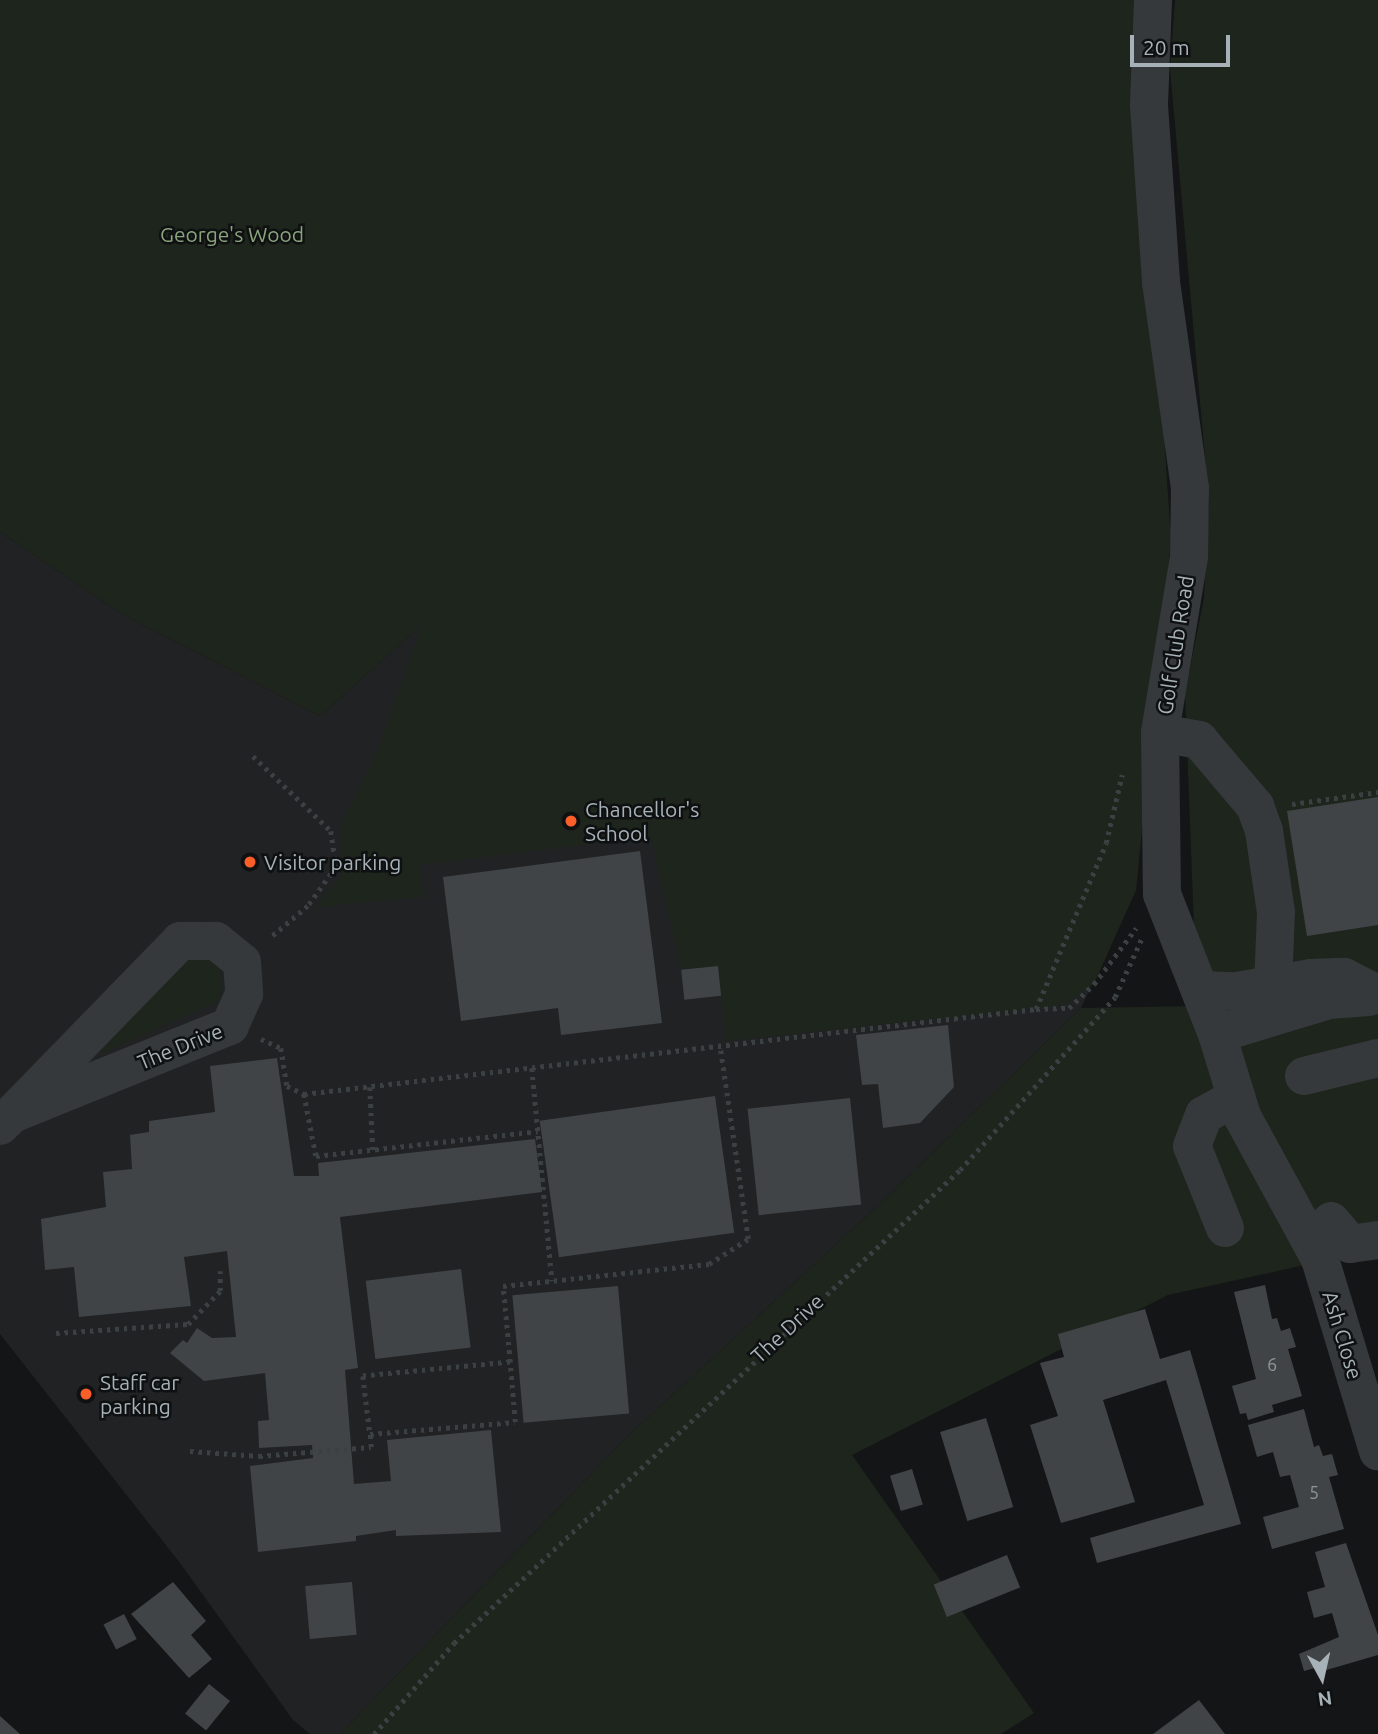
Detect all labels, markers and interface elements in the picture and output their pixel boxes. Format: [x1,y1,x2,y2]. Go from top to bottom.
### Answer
scale bar [1133,21,1233,65]
text: 20 m [1143,35,1190,59]
park label: George's Wood [160,221,304,247]
street label: Golf Club Road [1152,574,1198,716]
place label: Chancellor's School [585,796,699,846]
marker: Chancellor's School [563,813,579,829]
place label: Visitor parking [264,849,401,875]
marker: Visitor parking [242,854,258,870]
street label: The Drive [134,1018,226,1074]
street label: The Drive [746,1288,828,1368]
street label: Ash Close [1318,1288,1368,1382]
house number: 6 [1267,1353,1277,1375]
place label: Staff car parking [100,1369,179,1419]
marker: Staff car parking [78,1386,94,1402]
house number: 5 [1309,1481,1319,1503]
north arrow [1287,1643,1357,1713]
text: N [1316,1687,1333,1711]

